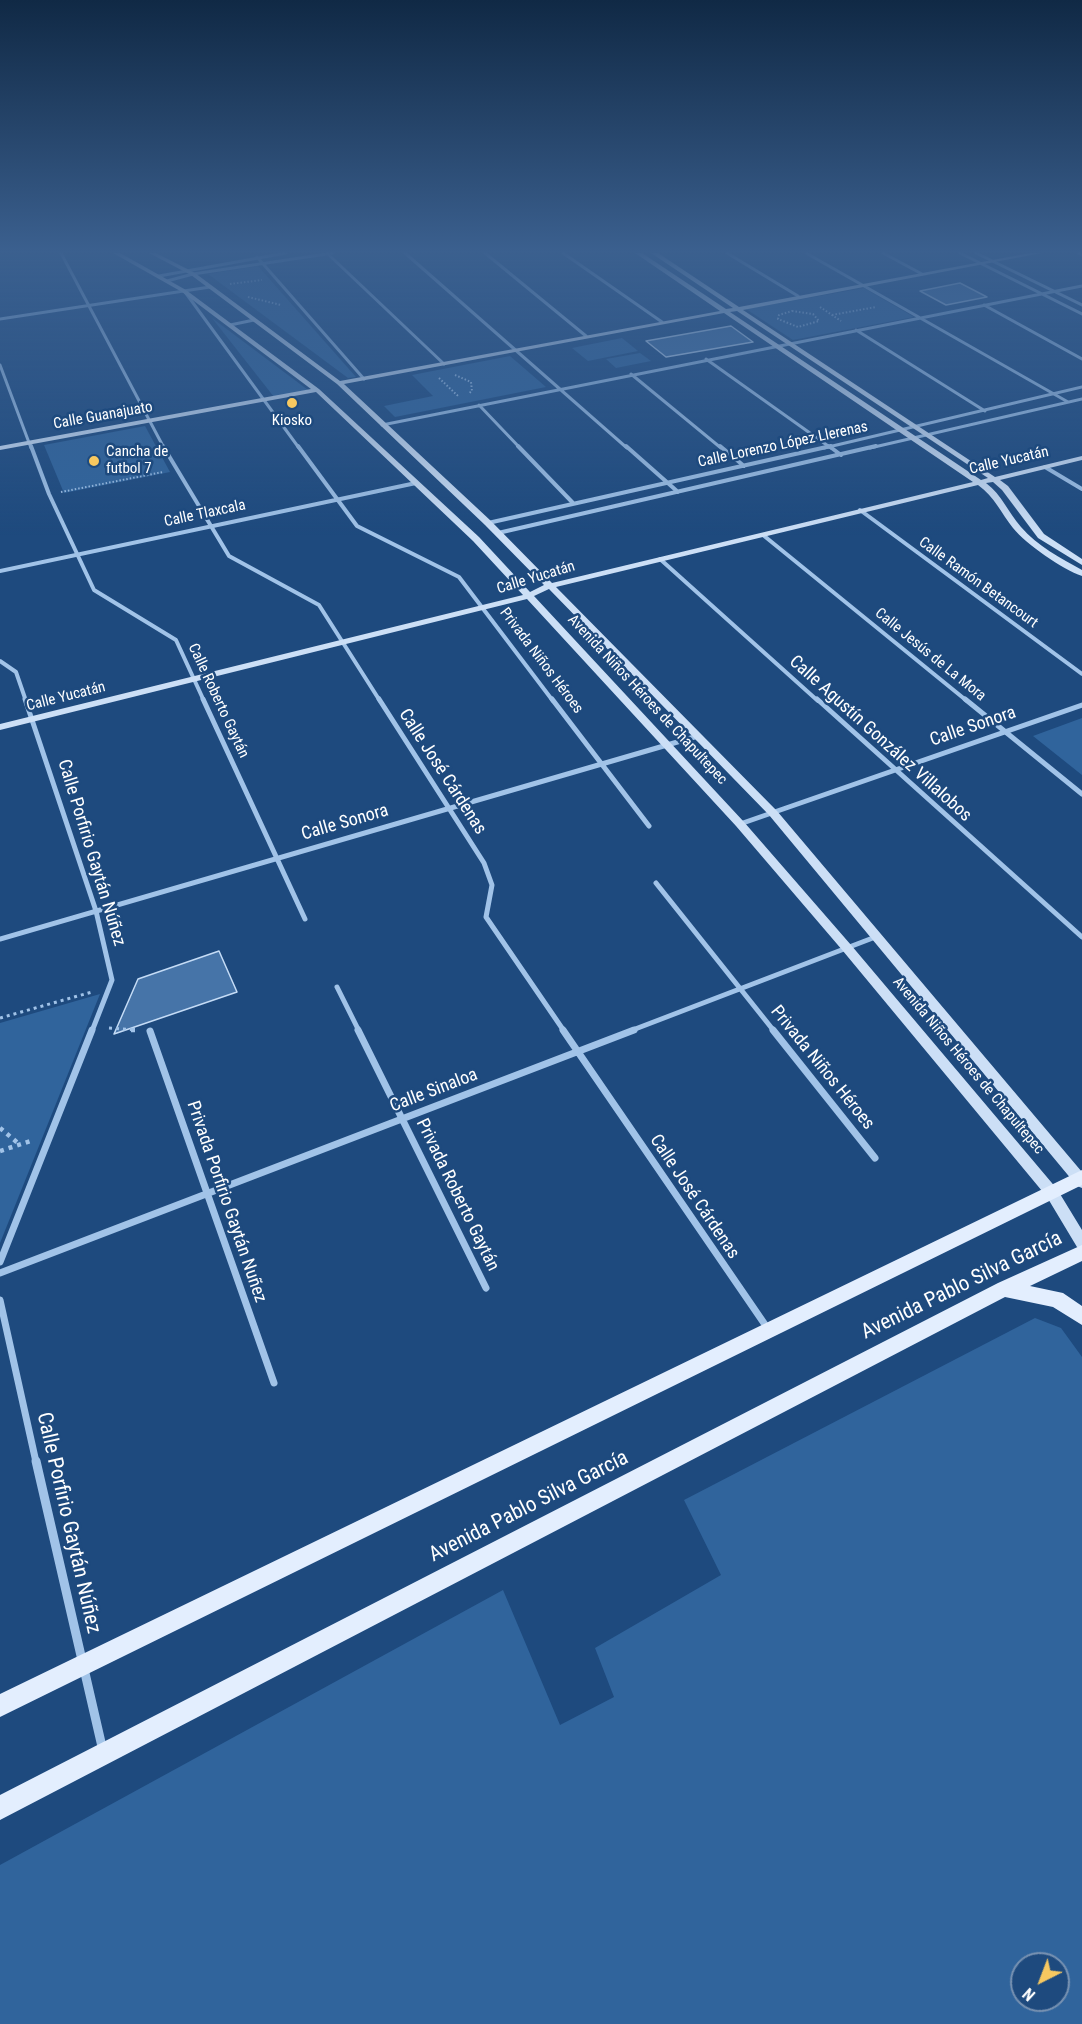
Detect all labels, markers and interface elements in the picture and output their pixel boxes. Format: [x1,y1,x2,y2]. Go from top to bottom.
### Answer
marker: Kiosko [285,396,299,410]
street label: Calle Guanajuato [52,398,154,434]
place label: Kiosko [272,412,312,430]
street label: Calle Lorenzo López Llerenas [696,418,870,472]
place label: Cancha de futbol 7 [106,443,168,478]
street label: Calle Yucatán [968,443,1050,479]
marker: Cancha de futbol 7 [87,454,101,468]
street label: Calle Tlaxcala [163,497,247,531]
street label: Calle Ramón Betancourt [915,534,1041,632]
street label: Calle Yucatán [495,558,577,598]
street label: Privada Niños Héroes [495,605,587,717]
street label: Calle Jesús de La Mora [871,605,989,705]
street label: Avenida Niños Héroes de Chapultepec [563,611,731,789]
street label: Calle Roberto Gaytán [184,641,252,761]
street label: Calle Agustín González Villalobos [784,651,976,827]
street label: Calle Yucatán [25,678,107,716]
street label: Calle Sonora [927,702,1019,752]
street label: Calle José Cárdenas [393,705,491,839]
street label: Calle Porfirio Gaytán Núñez [52,757,130,949]
street label: Calle Sonora [299,800,391,846]
street label: Avenida Niños Héroes de Chapultepec [889,974,1047,1158]
street label: Privada Niños Héroes [765,1002,879,1134]
street label: Calle Sinaloa [387,1064,481,1118]
street label: Privada Porfirio Gaytán Nuñez [181,1098,271,1306]
street label: Privada Roberto Gaytán [411,1115,503,1275]
street label: Calle José Cárdenas [644,1131,744,1263]
street label: Avenida Pablo Silva García [857,1226,1067,1346]
street label: Calle Porfirio Gaytán Núñez [30,1410,106,1636]
street label: Avenida Pablo Silva García [425,1446,633,1568]
north arrow [1010,1952,1070,2012]
text: N [1019,1984,1039,2005]

